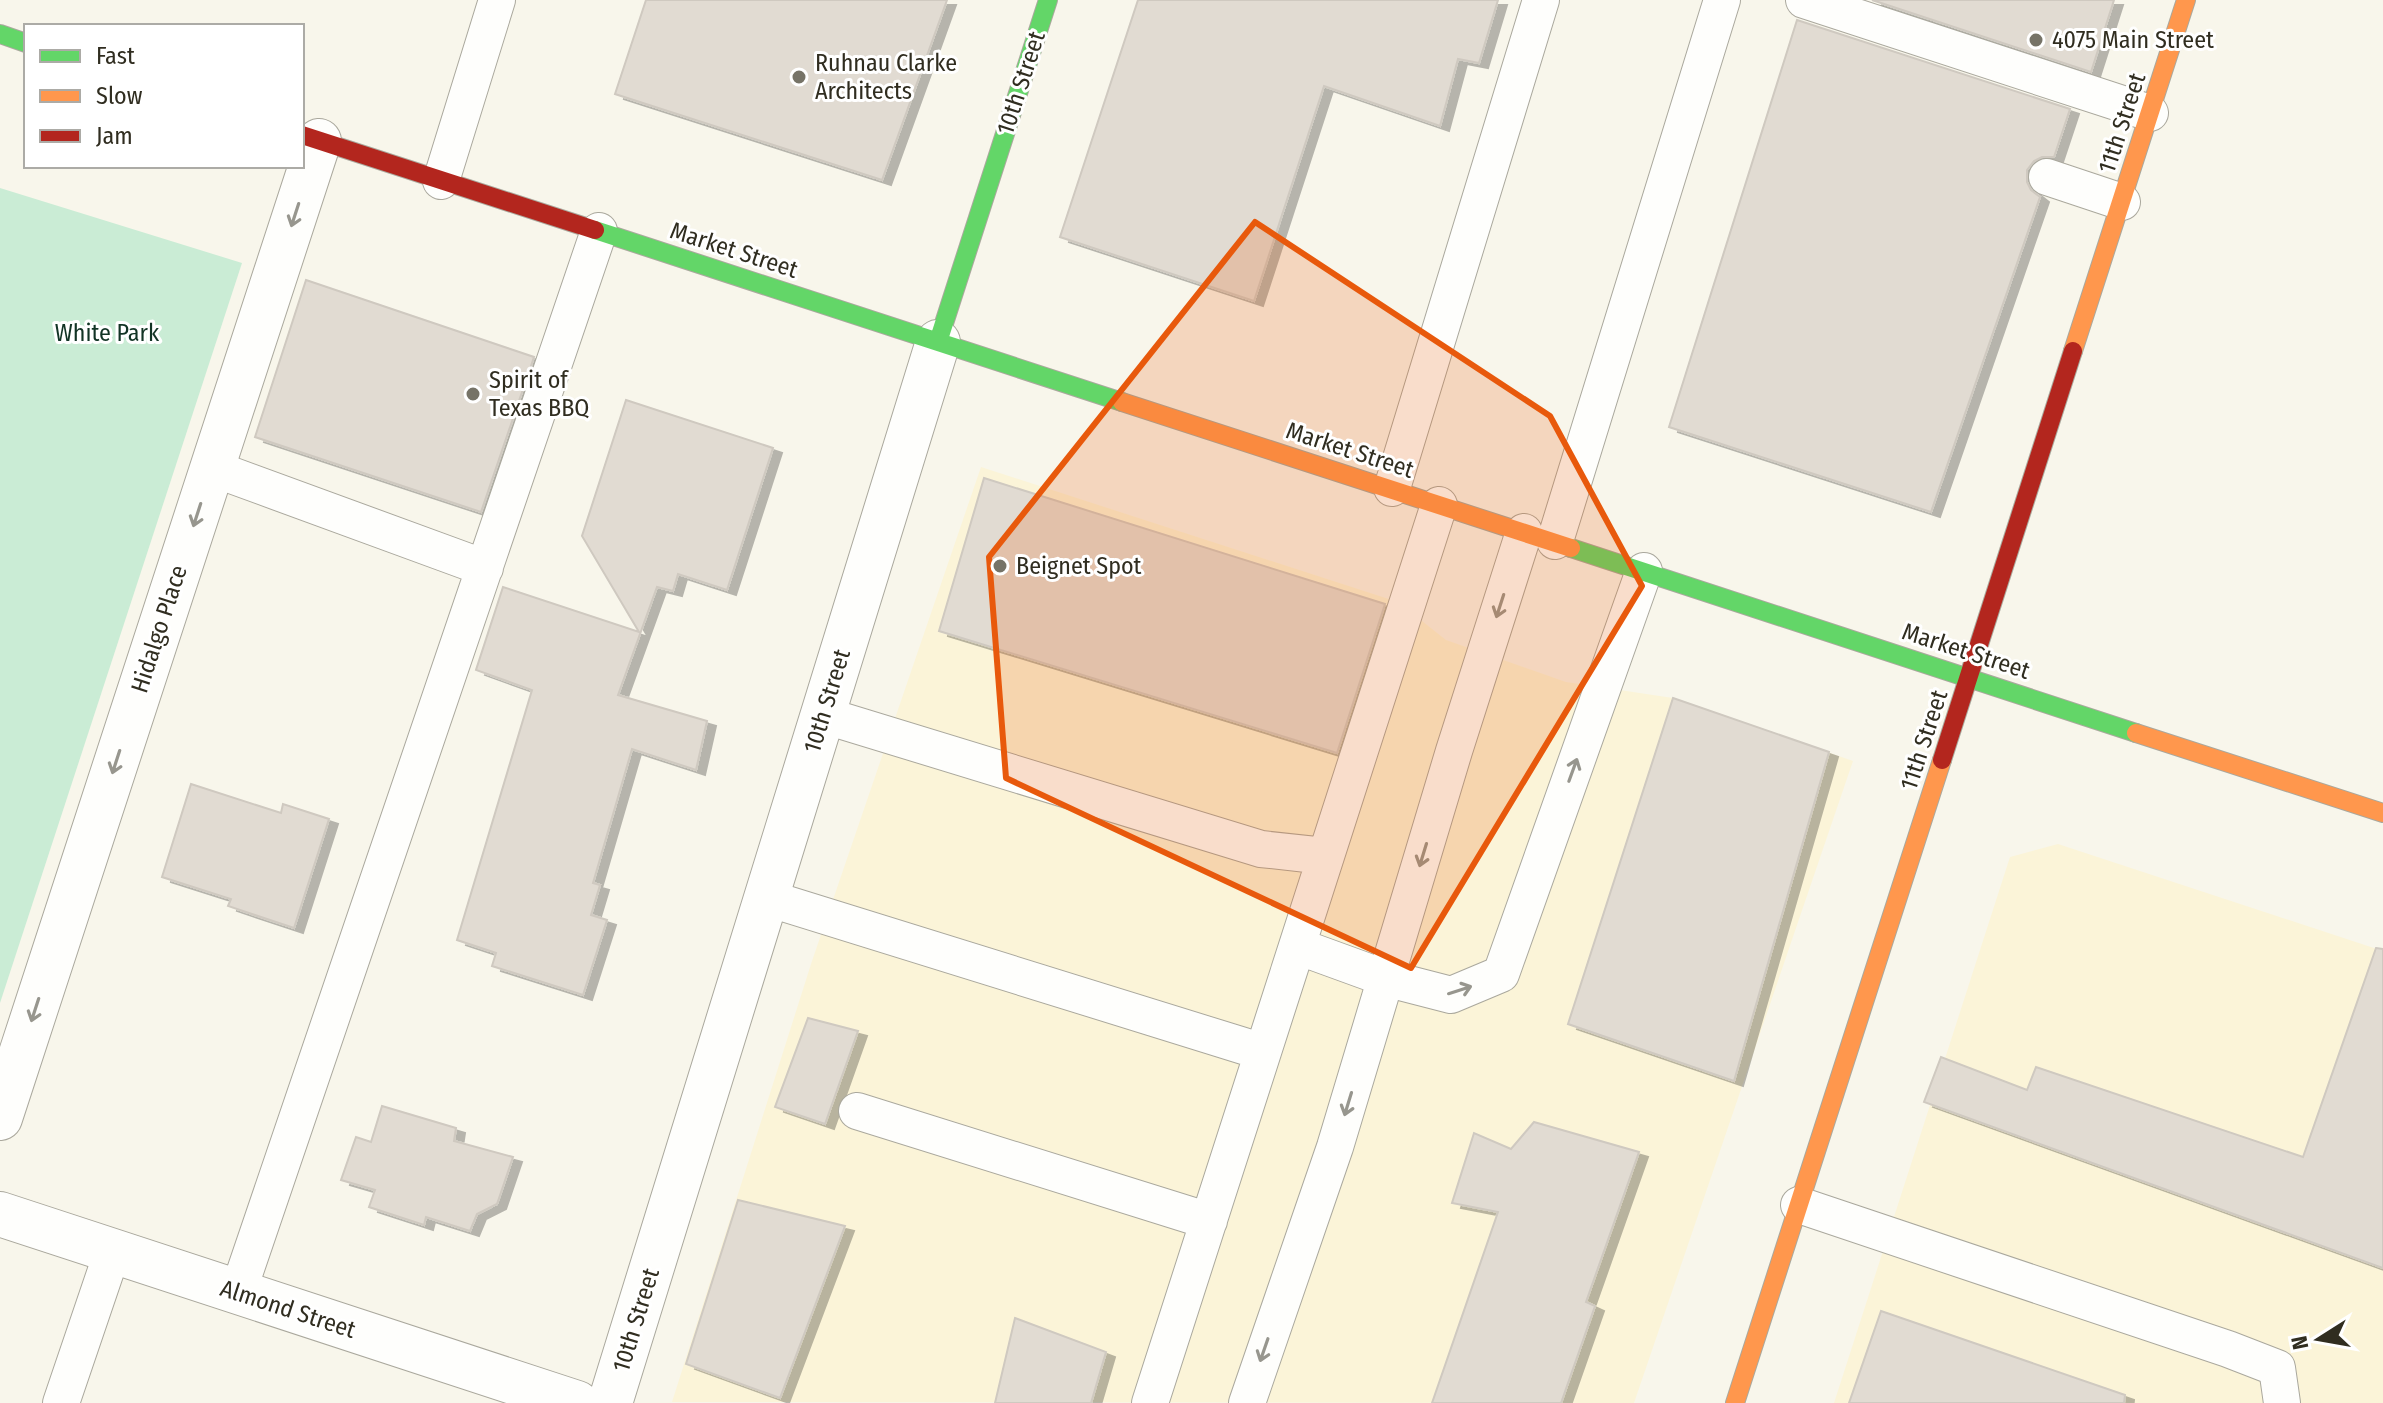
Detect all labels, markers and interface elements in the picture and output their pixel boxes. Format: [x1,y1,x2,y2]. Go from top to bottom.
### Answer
legend [24,24,304,168]
place label: 4075 Main Street [2052,26,2214,54]
street label: 10th Street [991,28,1051,138]
marker: 4075 Main Street [2027,31,2045,49]
text: Fast [96,42,135,70]
place label: Ruhnau Clarke Architects [815,49,957,105]
marker: Ruhnau Clarke Architects [790,68,808,86]
street label: 11th Street [2093,69,2151,177]
text: Slow [96,82,143,110]
text: Jam [96,122,133,150]
one-way arrow [287,202,301,227]
street label: Market Street [667,216,801,284]
park label: White Park [55,319,160,347]
place label: Spirit of Texas BBQ [489,366,589,422]
marker: Spirit of Texas BBQ [464,385,482,403]
street label: Market Street [1283,416,1417,484]
one-way arrow [188,503,203,528]
place label: Beignet Spot [1016,552,1142,580]
marker: Beignet Spot [991,557,1009,575]
street label: Hidalgo Place [125,562,193,696]
one-way arrow [1492,593,1507,619]
street label: Market Street [1899,617,2033,685]
street label: 10th Street [798,646,856,756]
street label: 11th Street [1895,686,1953,794]
one-way arrow [108,749,123,775]
one-way arrow [1567,758,1581,783]
one-way arrow [1415,841,1430,867]
one-way arrow [1447,981,1472,996]
one-way arrow [27,997,42,1022]
one-way arrow [1340,1090,1355,1116]
street label: 10th Street [607,1265,665,1375]
street label: Almond Street [217,1274,359,1344]
north arrow [2279,1299,2359,1379]
text: N [2285,1334,2314,1352]
one-way arrow [1256,1337,1271,1362]

